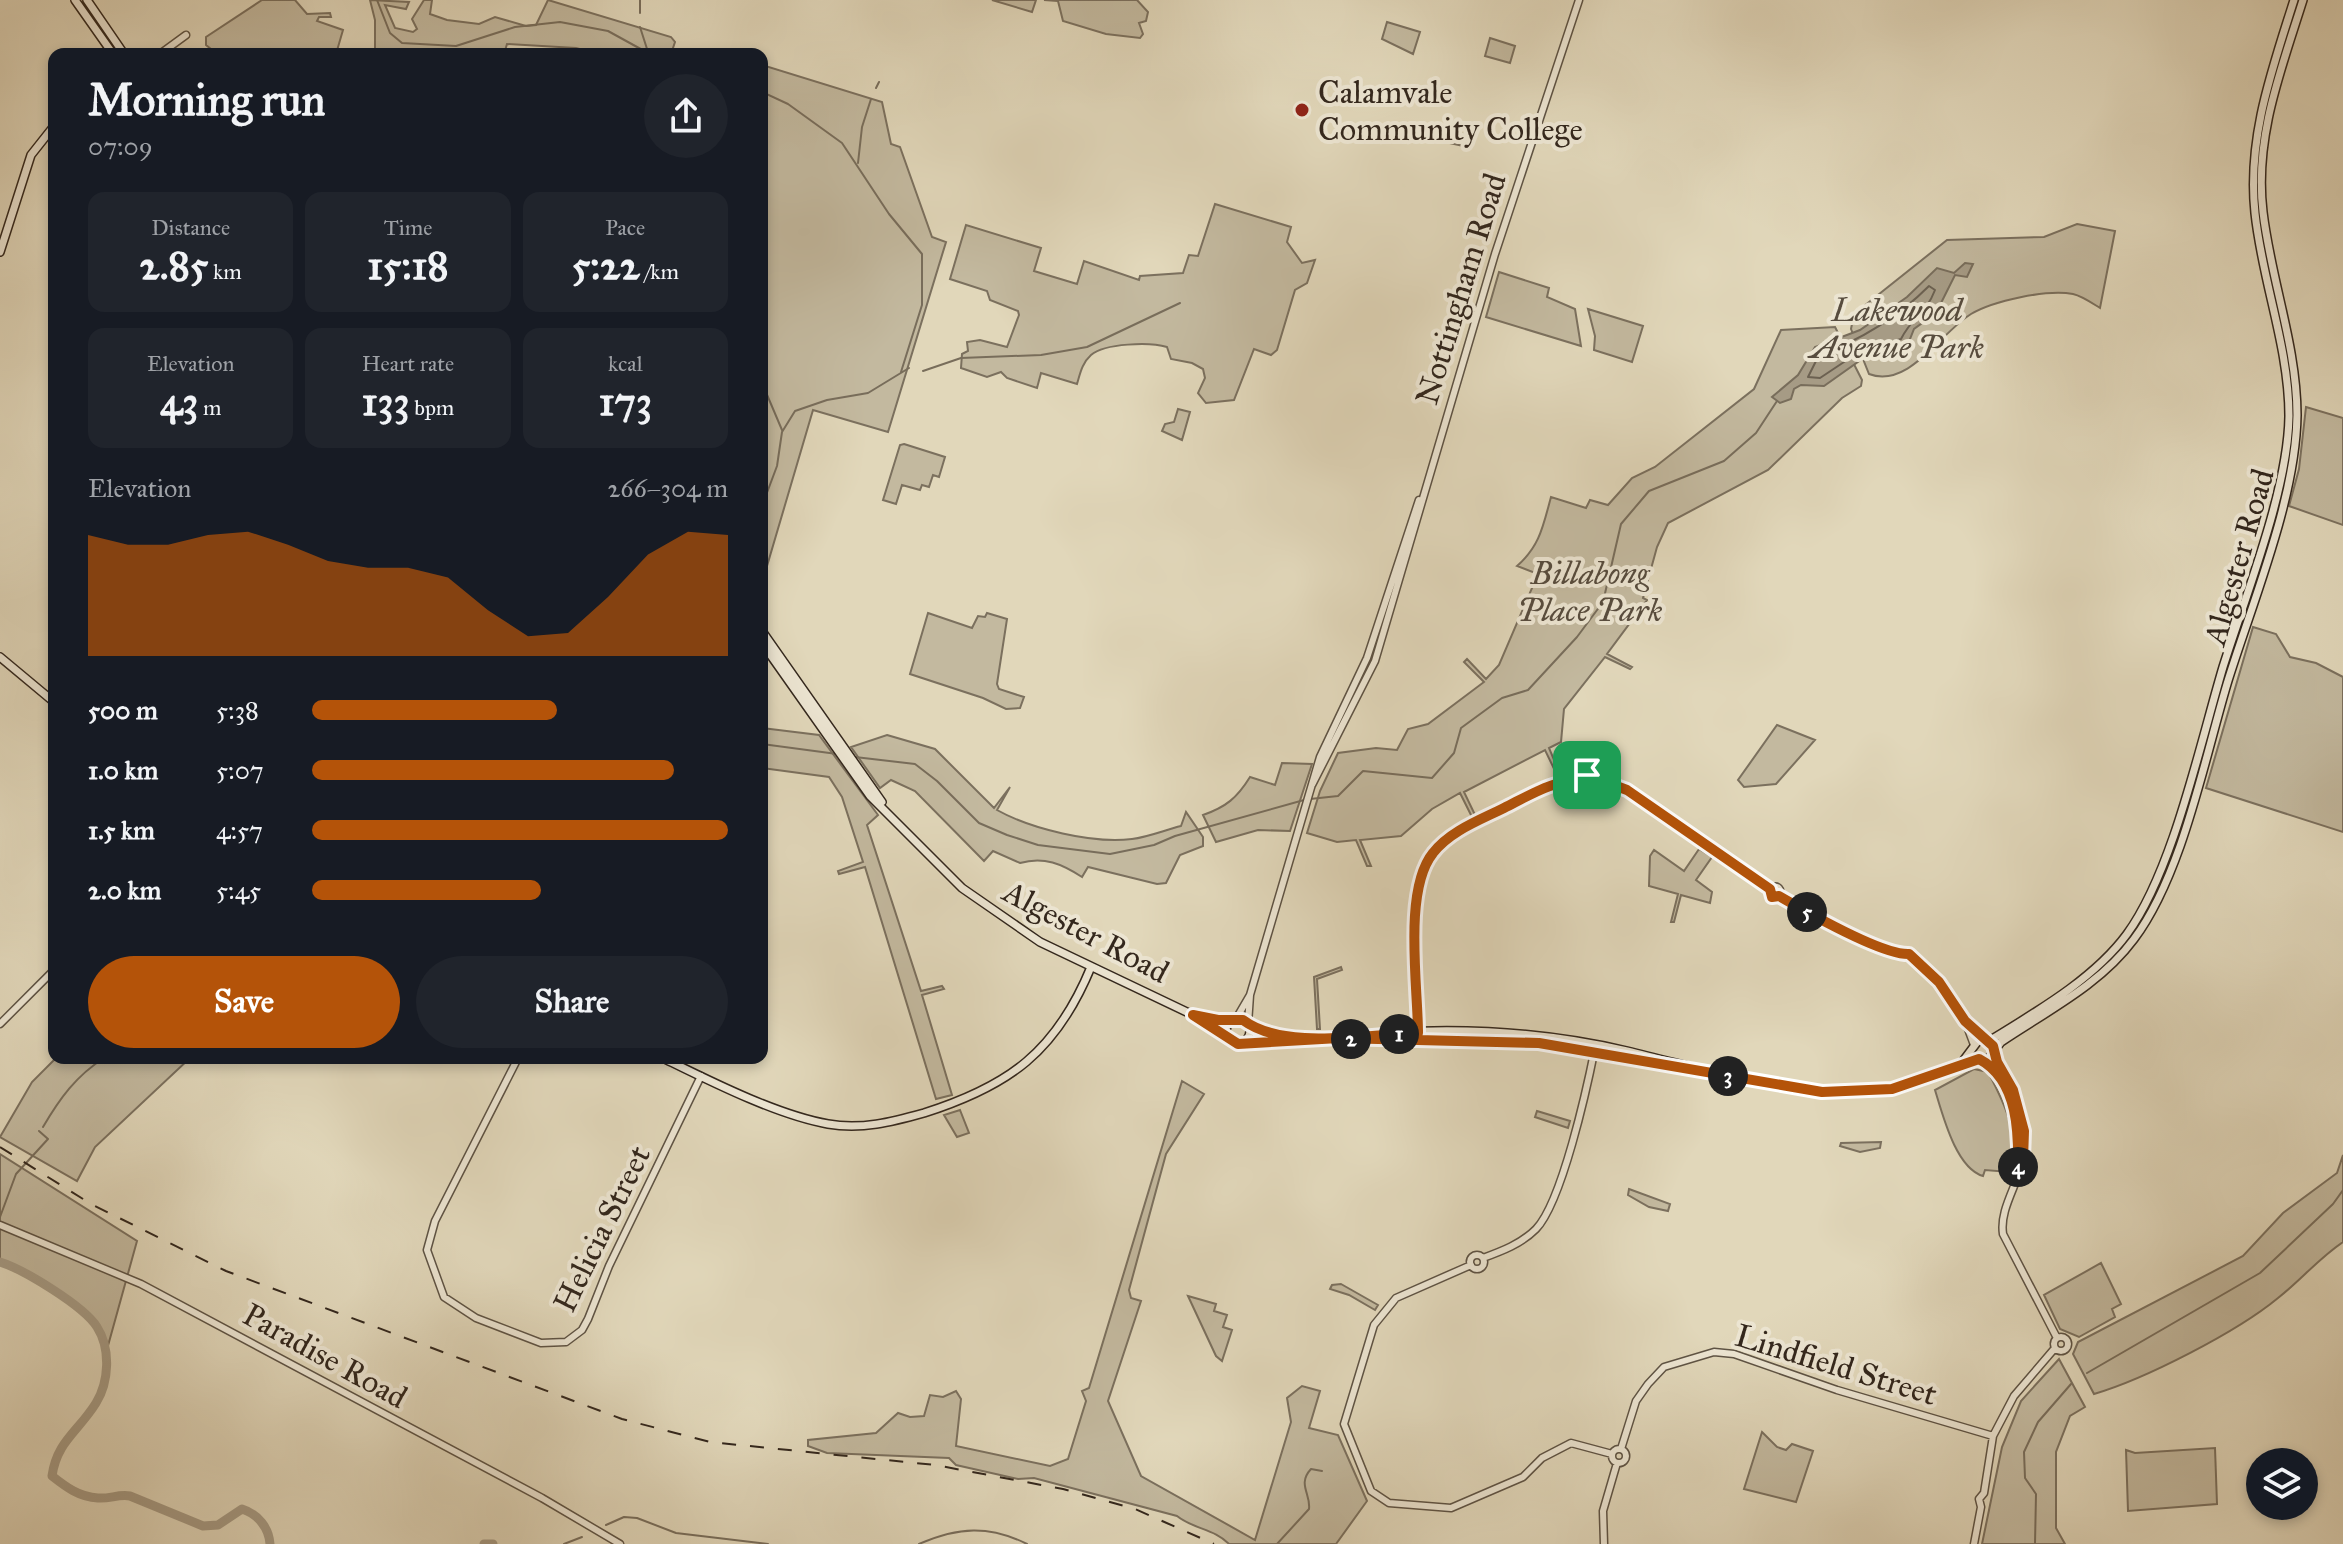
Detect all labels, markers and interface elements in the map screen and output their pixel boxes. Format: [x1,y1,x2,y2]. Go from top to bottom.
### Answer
text: Morning run [88,73,325,127]
place label: Calamvale Community College [1318,73,1583,149]
button: share [644,74,728,158]
marker: Calamvale Community College [1293,101,1311,119]
text: 07:09 [88,130,153,162]
street label: Nottingham Road [1407,169,1515,409]
text: Distance [151,214,230,241]
text: Time [384,214,432,241]
text: Pace [605,214,645,241]
text: 2.85 [140,241,208,290]
text: 15:18 [367,241,449,290]
text: 5:22 [572,241,640,290]
text: km [208,258,242,285]
text: /km [640,258,679,285]
park label: Lakewood Avenue Park [1807,291,1984,367]
text: Elevation [147,350,234,377]
text: Heart rate [362,350,454,377]
text: kcal [608,350,643,377]
text: 43 [160,377,198,426]
text: 133 [362,377,409,426]
text: 173 [599,377,652,426]
text: m [198,394,221,421]
text: bpm [409,394,454,421]
street label: Algester Road [2195,464,2283,652]
text: Elevation [88,472,191,504]
text: 266–304 m [607,472,728,504]
park label: Billabong Place Park [1517,554,1663,630]
text: 500 m [88,694,158,726]
text: 5:38 [216,694,259,726]
pin [1553,741,1621,809]
icon: arrive [1565,753,1609,797]
text: 1.0 km [88,754,158,786]
text: 5:07 [216,754,264,786]
text: 1.5 km [88,814,155,846]
text: 4:57 [216,814,263,846]
street label: Algester Road [995,871,1175,992]
text: 2.0 km [88,874,161,906]
text: 5:45 [216,874,261,906]
pin: 5 [1787,892,1827,932]
text: 5 [1802,898,1812,925]
button: Save [88,956,400,1048]
button: Share [416,956,728,1048]
pin: 1 [1379,1014,1419,1054]
pin: 2 [1331,1019,1371,1059]
text: 1 [1395,1020,1403,1047]
text: 2 [1346,1025,1356,1052]
pin: 3 [1708,1056,1748,1096]
text: 3 [1724,1062,1732,1089]
street label: Helicia Street [545,1139,659,1319]
pin: 4 [1998,1147,2038,1187]
text: 4 [2012,1153,2024,1180]
street label: Paradise Road [236,1295,414,1417]
street label: Lindfield Street [1731,1316,1941,1414]
map controls [2246,1448,2318,1520]
button: layers [2246,1448,2318,1520]

